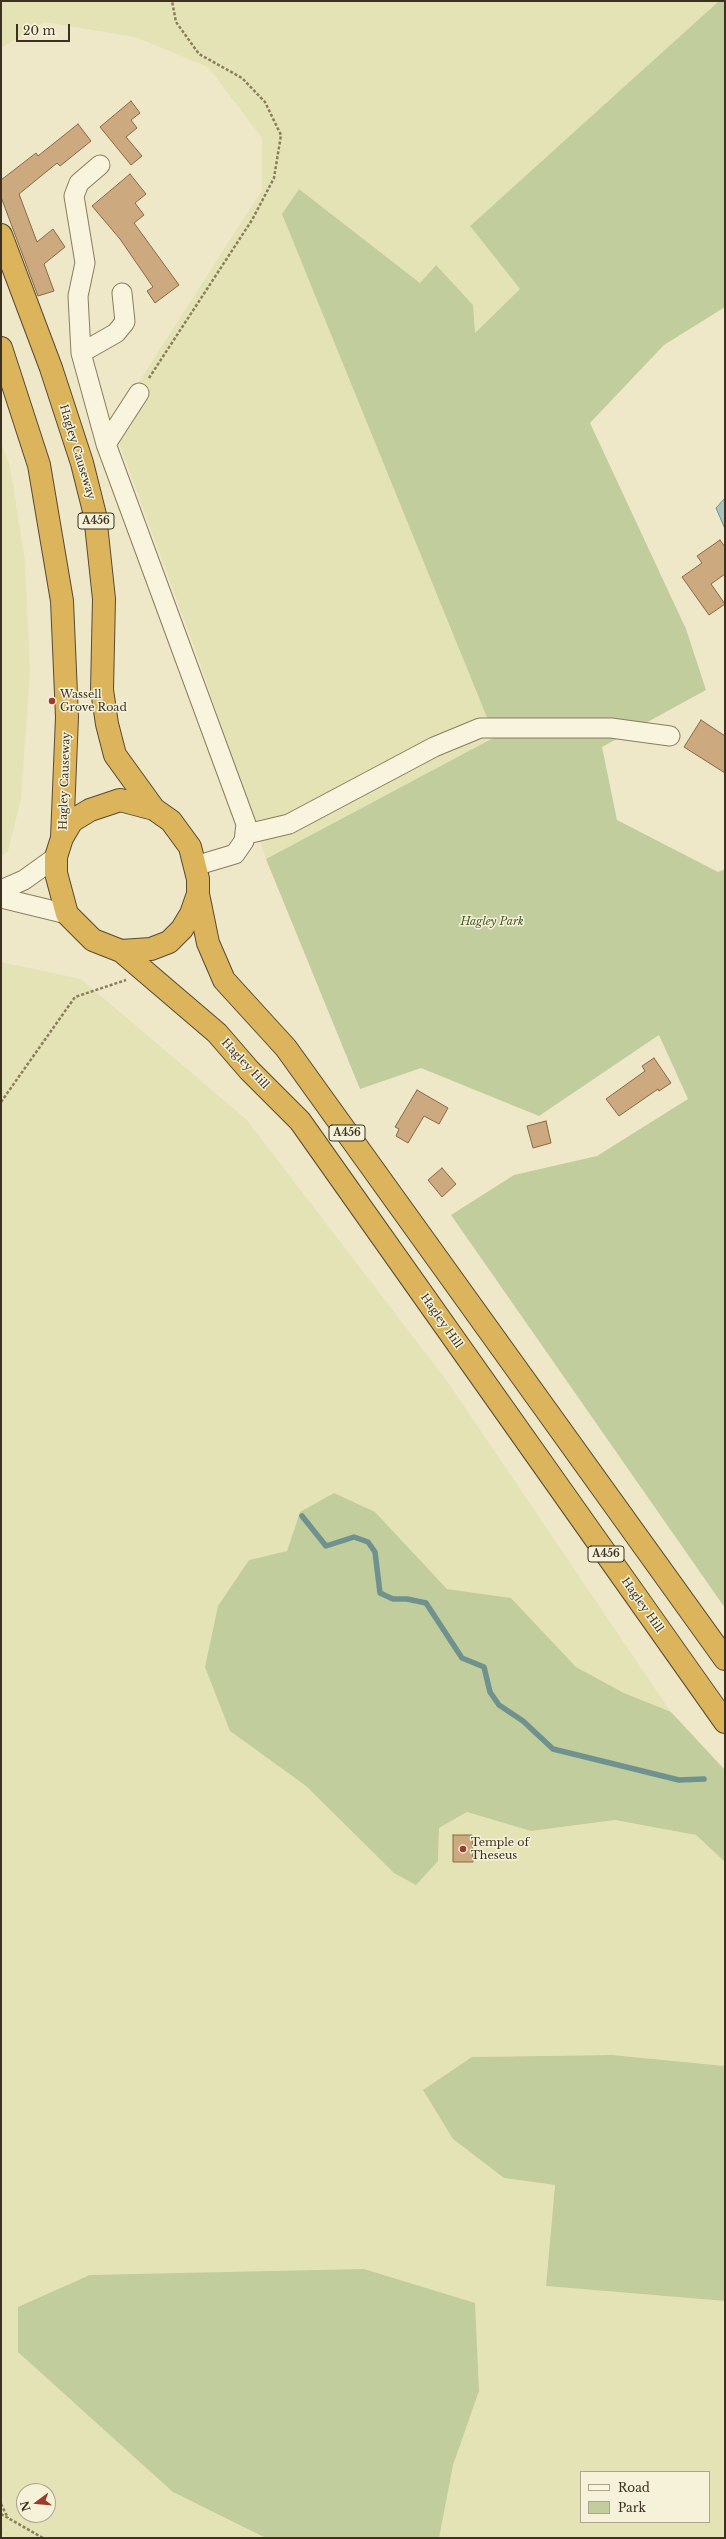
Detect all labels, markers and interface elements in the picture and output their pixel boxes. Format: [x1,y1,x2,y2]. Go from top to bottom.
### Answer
scale bar [18,16,72,42]
text: 20 m [23,23,55,38]
street label: Hagley Causeway [56,403,98,501]
road number: A456 [78,513,114,529]
place label: Wassell Grove Road [60,688,127,714]
marker: Wassell Grove Road [47,696,57,706]
street label: Hagley Causeway [57,732,73,830]
park label: Hagley Park [460,915,524,929]
street label: Hagley Hill [218,1036,272,1092]
road number: A456 [329,1125,365,1141]
street label: Hagley Hill [417,1291,465,1351]
road number: A456 [588,1546,624,1562]
street label: Hagley Hill [618,1575,666,1635]
place label: Temple of Theseus [471,1836,529,1862]
marker: Temple of Theseus [458,1844,468,1854]
legend [580,2471,710,2523]
text: Road [618,2480,650,2495]
north arrow [16,2483,56,2523]
text: N [17,2499,34,2513]
text: Park [618,2500,646,2515]

